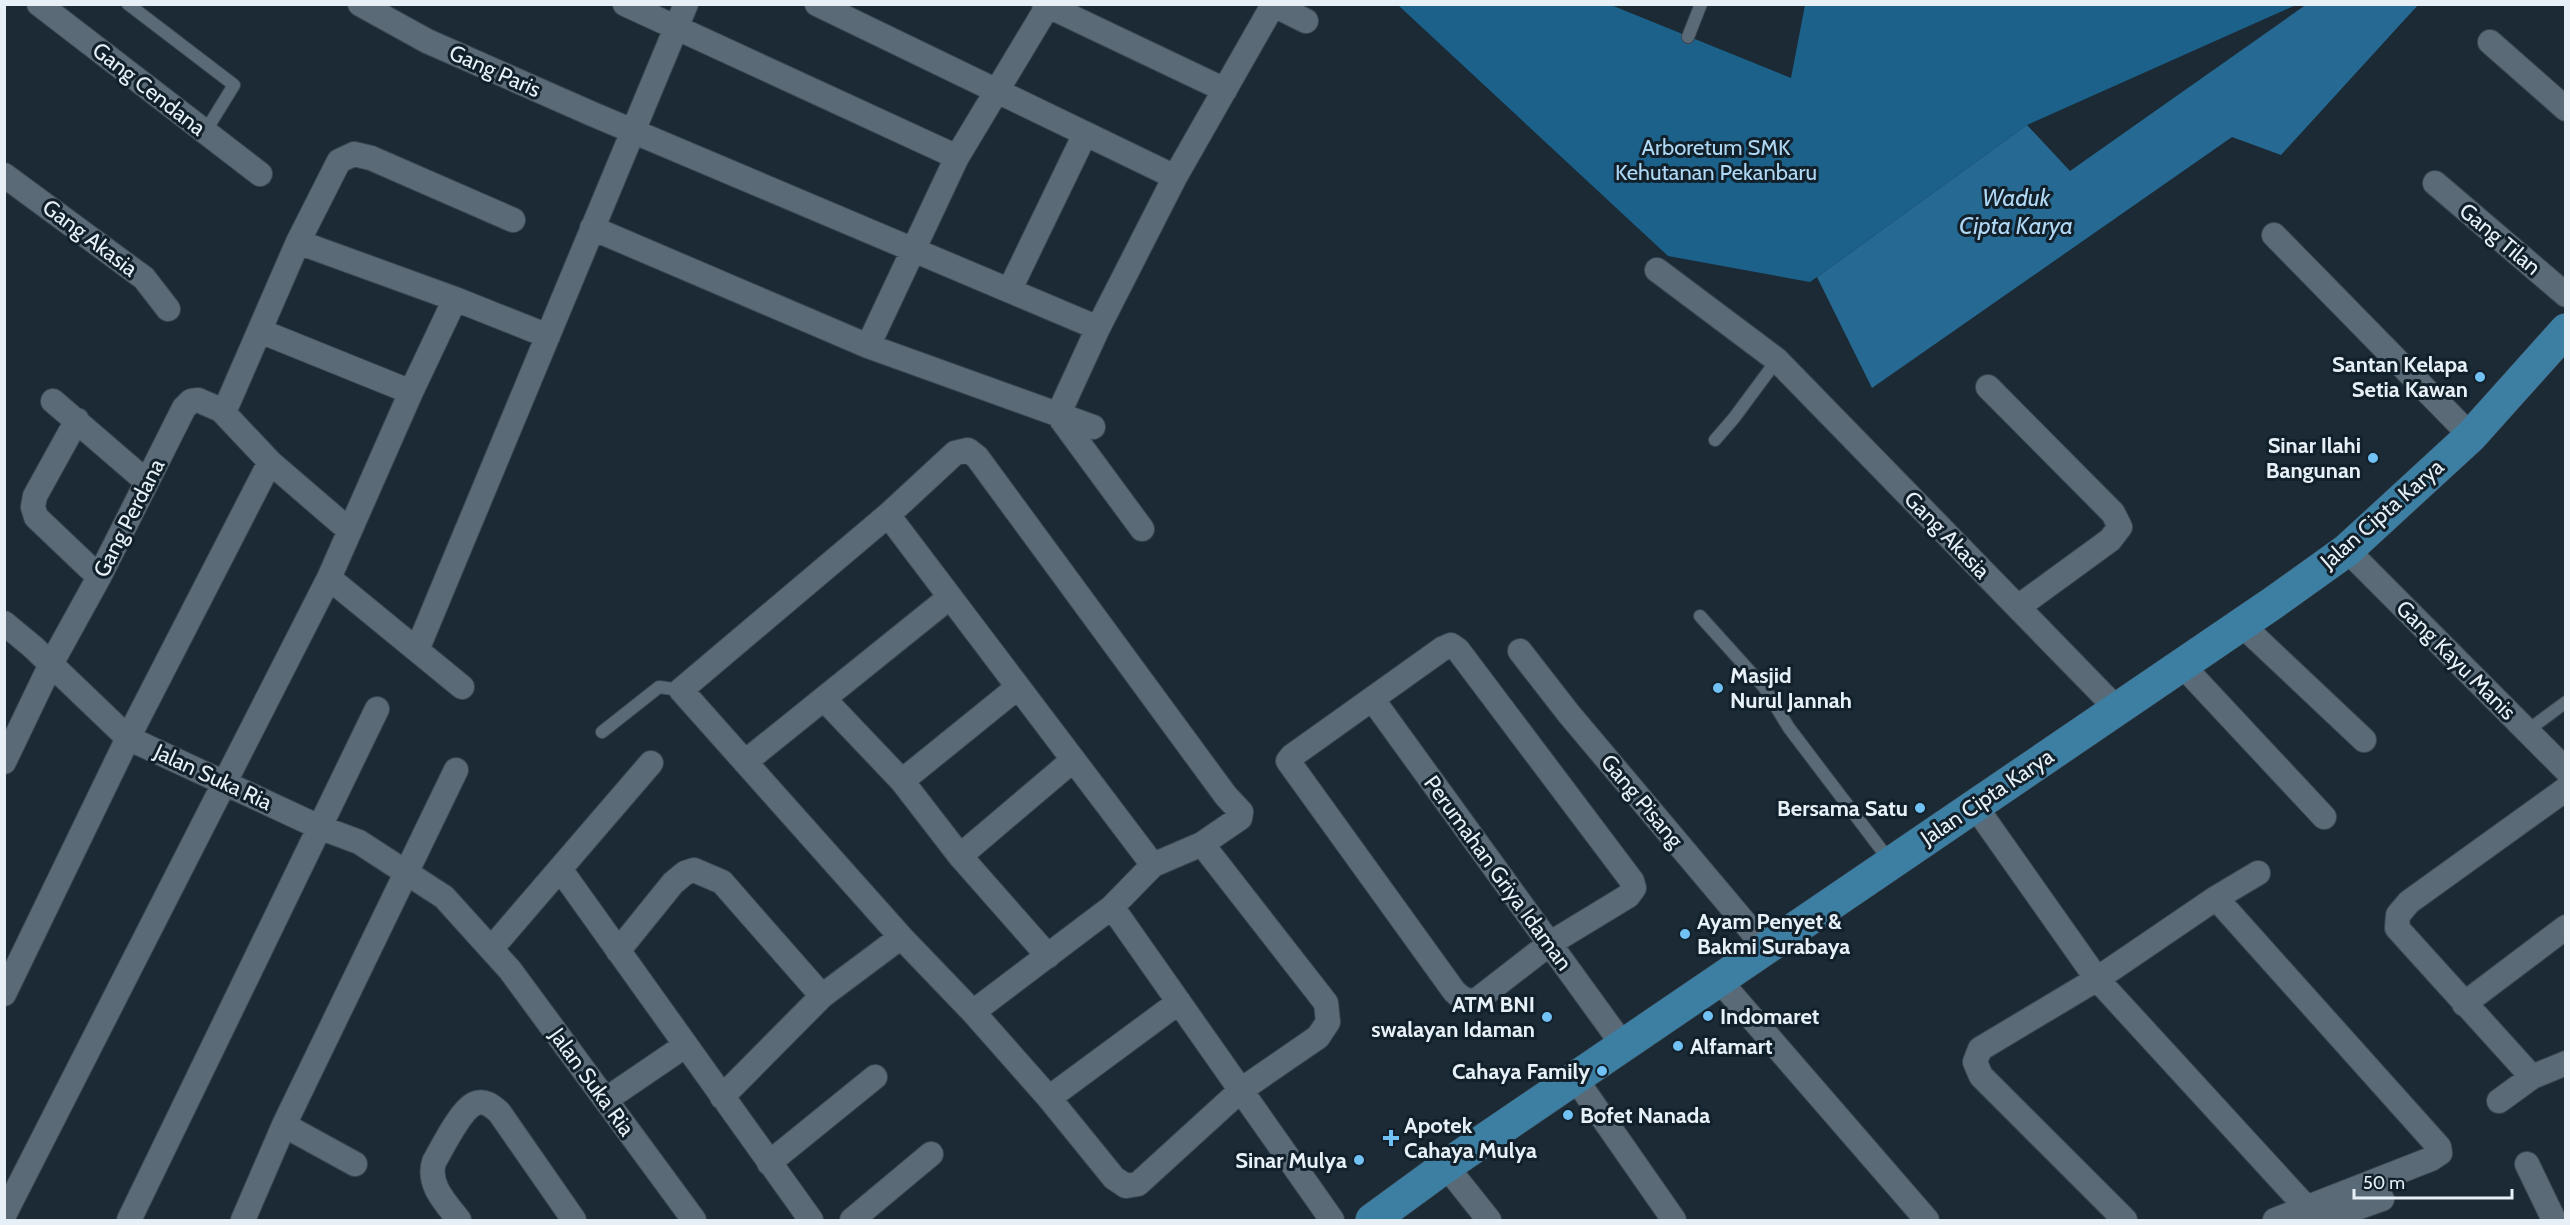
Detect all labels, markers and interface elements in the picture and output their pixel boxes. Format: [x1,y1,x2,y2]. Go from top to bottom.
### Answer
street label: Gang Cendana [87,37,211,142]
street label: Gang Paris [445,39,545,103]
park label: Arboretum SMK Kehutanan Pekanbaru [1615,134,1817,186]
water label: Waduk Cipta Karya [1959,183,2073,240]
street label: Gang Akasia [37,194,143,283]
street label: Gang Tilan [2454,197,2546,281]
place label: Santan Kelapa Setia Kawan [2332,351,2468,403]
marker: Santan Kelapa Setia Kawan [2473,370,2487,384]
place label: Sinar Ilahi Bangunan [2266,432,2361,484]
marker: Sinar Ilahi Bangunan [2366,451,2380,465]
street label: Jalan Cipta Karya [2314,453,2449,575]
street label: Gang Perdana [88,454,171,582]
street label: Gang Akasia [1898,485,1996,585]
street label: Gang Kayu Manis [2391,595,2521,725]
place label: Masjid Nurul Jannah [1730,662,1852,714]
marker: Masjid Nurul Jannah [1711,681,1725,695]
street label: Jalan Suka Ria [149,738,277,816]
street label: Jalan Cipta Karya [1915,742,2059,852]
street label: Gang Pisang [1595,749,1690,854]
street label: Perumahan Griya Idaman [1418,770,1578,976]
place label: Bersama Satu [1777,795,1908,822]
marker: Bersama Satu [1913,801,1927,815]
place label: Ayam Penyet & Bakmi Surabaya [1697,908,1850,960]
marker: Ayam Penyet & Bakmi Surabaya [1678,927,1692,941]
place label: ATM BNI swalayan Idaman [1371,991,1535,1043]
place label: Indomaret [1720,1003,1820,1030]
marker: Indomaret [1701,1009,1715,1023]
marker: ATM BNI swalayan Idaman [1540,1010,1554,1024]
street label: Jalan Suka Ria [543,1022,640,1142]
place label: Alfamart [1690,1033,1773,1060]
marker: Alfamart [1671,1039,1685,1053]
place label: Cahaya Family [1452,1058,1590,1085]
marker: Cahaya Family [1595,1064,1609,1078]
place label: Bofet Nanada [1580,1102,1710,1129]
marker: Bofet Nanada [1561,1108,1575,1122]
place label: Apotek Cahaya Mulya [1404,1112,1537,1164]
marker: Apotek Cahaya Mulya [1382,1129,1400,1147]
place label: Sinar Mulya [1235,1147,1347,1174]
marker: Sinar Mulya [1352,1153,1366,1167]
scale bar [2354,1162,2512,1200]
text: 50 m [2363,1172,2405,1194]

